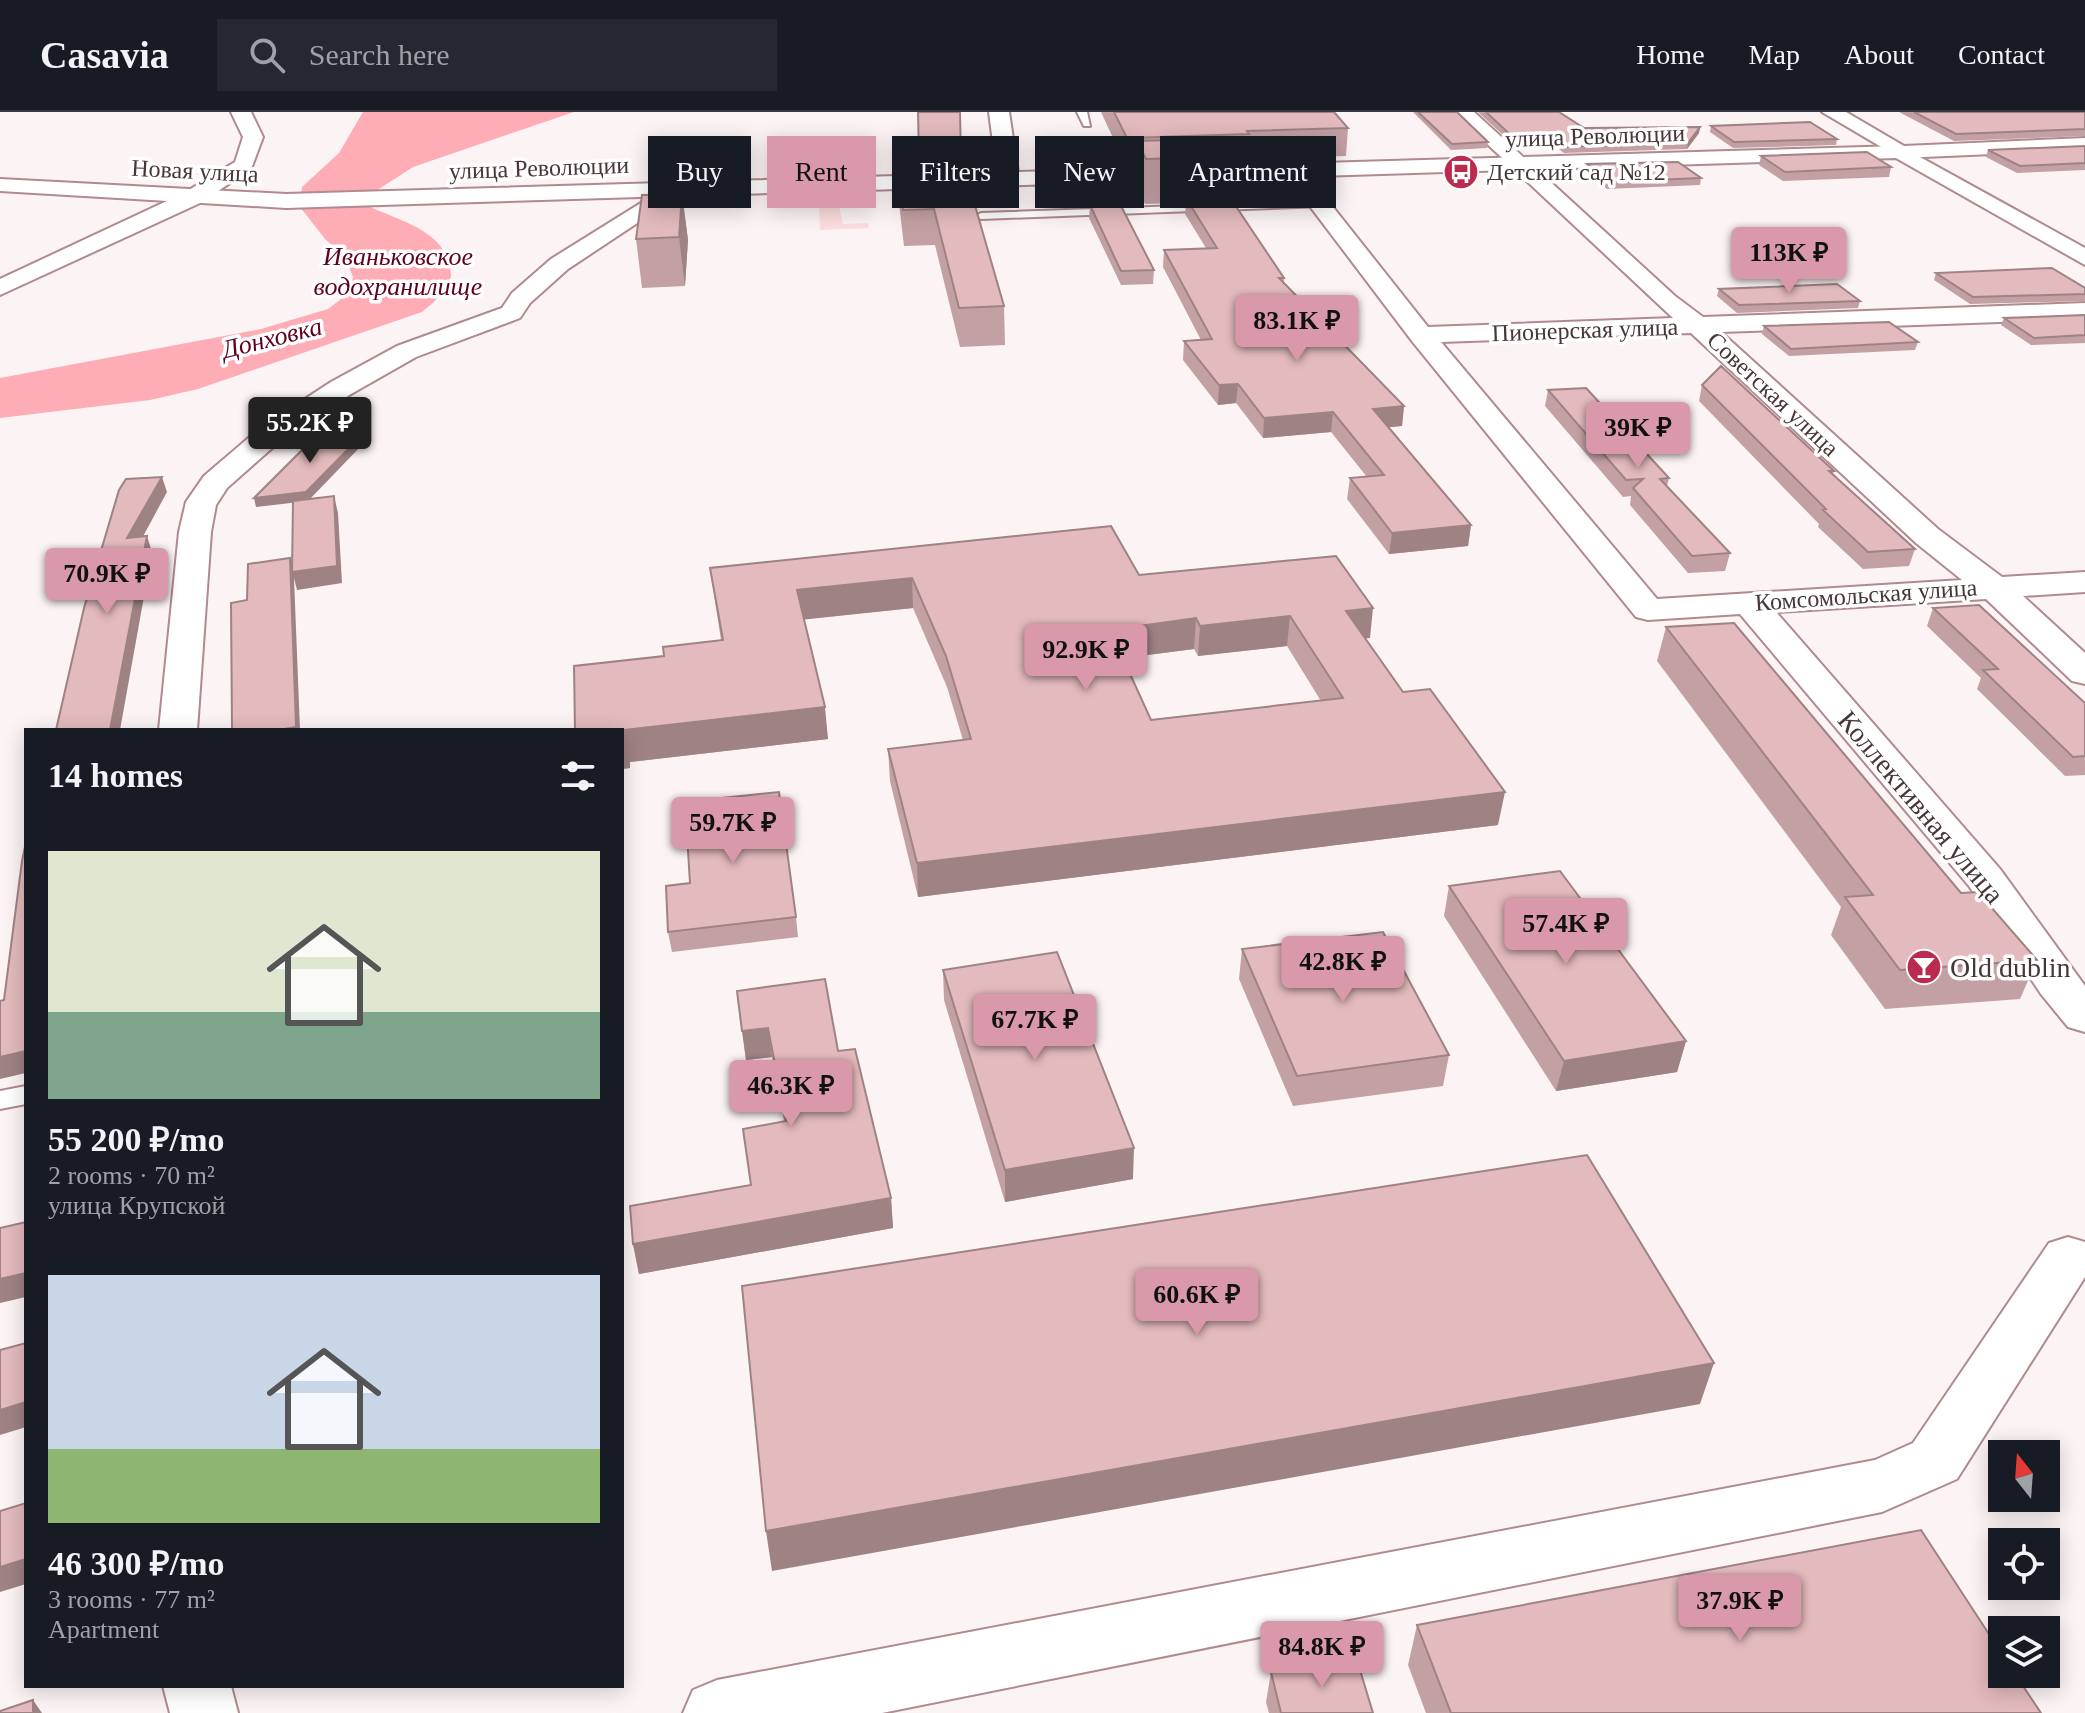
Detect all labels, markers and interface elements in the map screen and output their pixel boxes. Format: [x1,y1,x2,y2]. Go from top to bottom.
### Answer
search box [217,19,777,91]
icon: search [245,33,289,77]
text: Casavia [40,34,169,76]
text: Search here [309,38,450,71]
text: Home [1636,39,1705,70]
text: Map [1749,39,1800,70]
text: About [1844,39,1914,70]
text: Contact [1958,39,2045,70]
street label: улица Революции [1504,120,1686,152]
chip: Buy [648,136,751,208]
chip: Rent [767,136,876,208]
chip: Filters [892,136,1019,208]
chip: New [1035,136,1144,208]
chip: Apartment [1160,136,1336,208]
street label: улица Революции [448,152,630,184]
bus stop icon: Детский сад №12 [1442,153,1480,191]
street label: Новая улица [131,155,260,187]
place label: Детский сад №12 [1487,159,1666,185]
pin: 113K ₽ [1724,227,1854,295]
text: 113K ₽ [1749,238,1829,267]
water label: Иваньковское водохранилище [314,242,482,301]
pin: 83.1K ₽ [1223,295,1371,363]
text: 83.1K ₽ [1253,306,1341,335]
water label: Донховка [216,312,325,365]
street label: Пионерская улица [1491,314,1679,346]
street label: Советская улица [1702,327,1844,462]
pin: 55.2K ₽ [236,397,384,465]
pin: 39K ₽ [1582,402,1694,470]
text: 55.2K ₽ [266,408,354,437]
text: 39K ₽ [1604,413,1672,442]
pin: 70.9K ₽ [33,548,181,616]
text: 70.9K ₽ [63,559,151,588]
street label: Комсомольская улица [1754,574,1978,616]
pin: 92.9K ₽ [1012,624,1160,692]
text: 92.9K ₽ [1042,635,1130,664]
street label: Коллективная улица [1832,705,2011,910]
icon: filters [556,754,600,798]
text: 14 homes [48,757,183,794]
pin: 59.7K ₽ [659,797,807,865]
text: 59.7K ₽ [689,808,777,837]
pin: 57.4K ₽ [1492,898,1640,966]
icon: home [252,903,396,1047]
text: 57.4K ₽ [1522,909,1610,938]
pin: 42.8K ₽ [1269,936,1417,1004]
text: 42.8K ₽ [1299,947,1387,976]
bar icon: Old dublin [1905,948,1943,986]
place label: Old dublin [1950,952,2071,983]
pin: 67.7K ₽ [961,994,1109,1062]
text: 67.7K ₽ [991,1005,1079,1034]
pin: 46.3K ₽ [717,1060,865,1128]
text: 46.3K ₽ [747,1071,835,1100]
text: 55 200 ₽/mo [48,1121,225,1158]
text: 2 rooms · 70 m² [48,1161,215,1190]
text: улица Крупской [48,1191,225,1220]
pin: 60.6K ₽ [1123,1269,1271,1337]
text: 60.6K ₽ [1153,1280,1241,1309]
icon: home [252,1327,396,1471]
north arrow [1988,1440,2060,1512]
map controls [1988,1440,2060,1688]
button: locate [1988,1528,2060,1600]
text: 46 300 ₽/mo [48,1545,225,1582]
pin: 37.9K ₽ [1666,1575,1814,1643]
text: 3 rooms · 77 m² [48,1585,215,1614]
text: 37.9K ₽ [1696,1586,1784,1615]
text: Apartment [48,1615,159,1644]
button: layers [1988,1616,2060,1688]
pin: 84.8K ₽ [1248,1621,1396,1689]
text: 84.8K ₽ [1278,1632,1366,1661]

